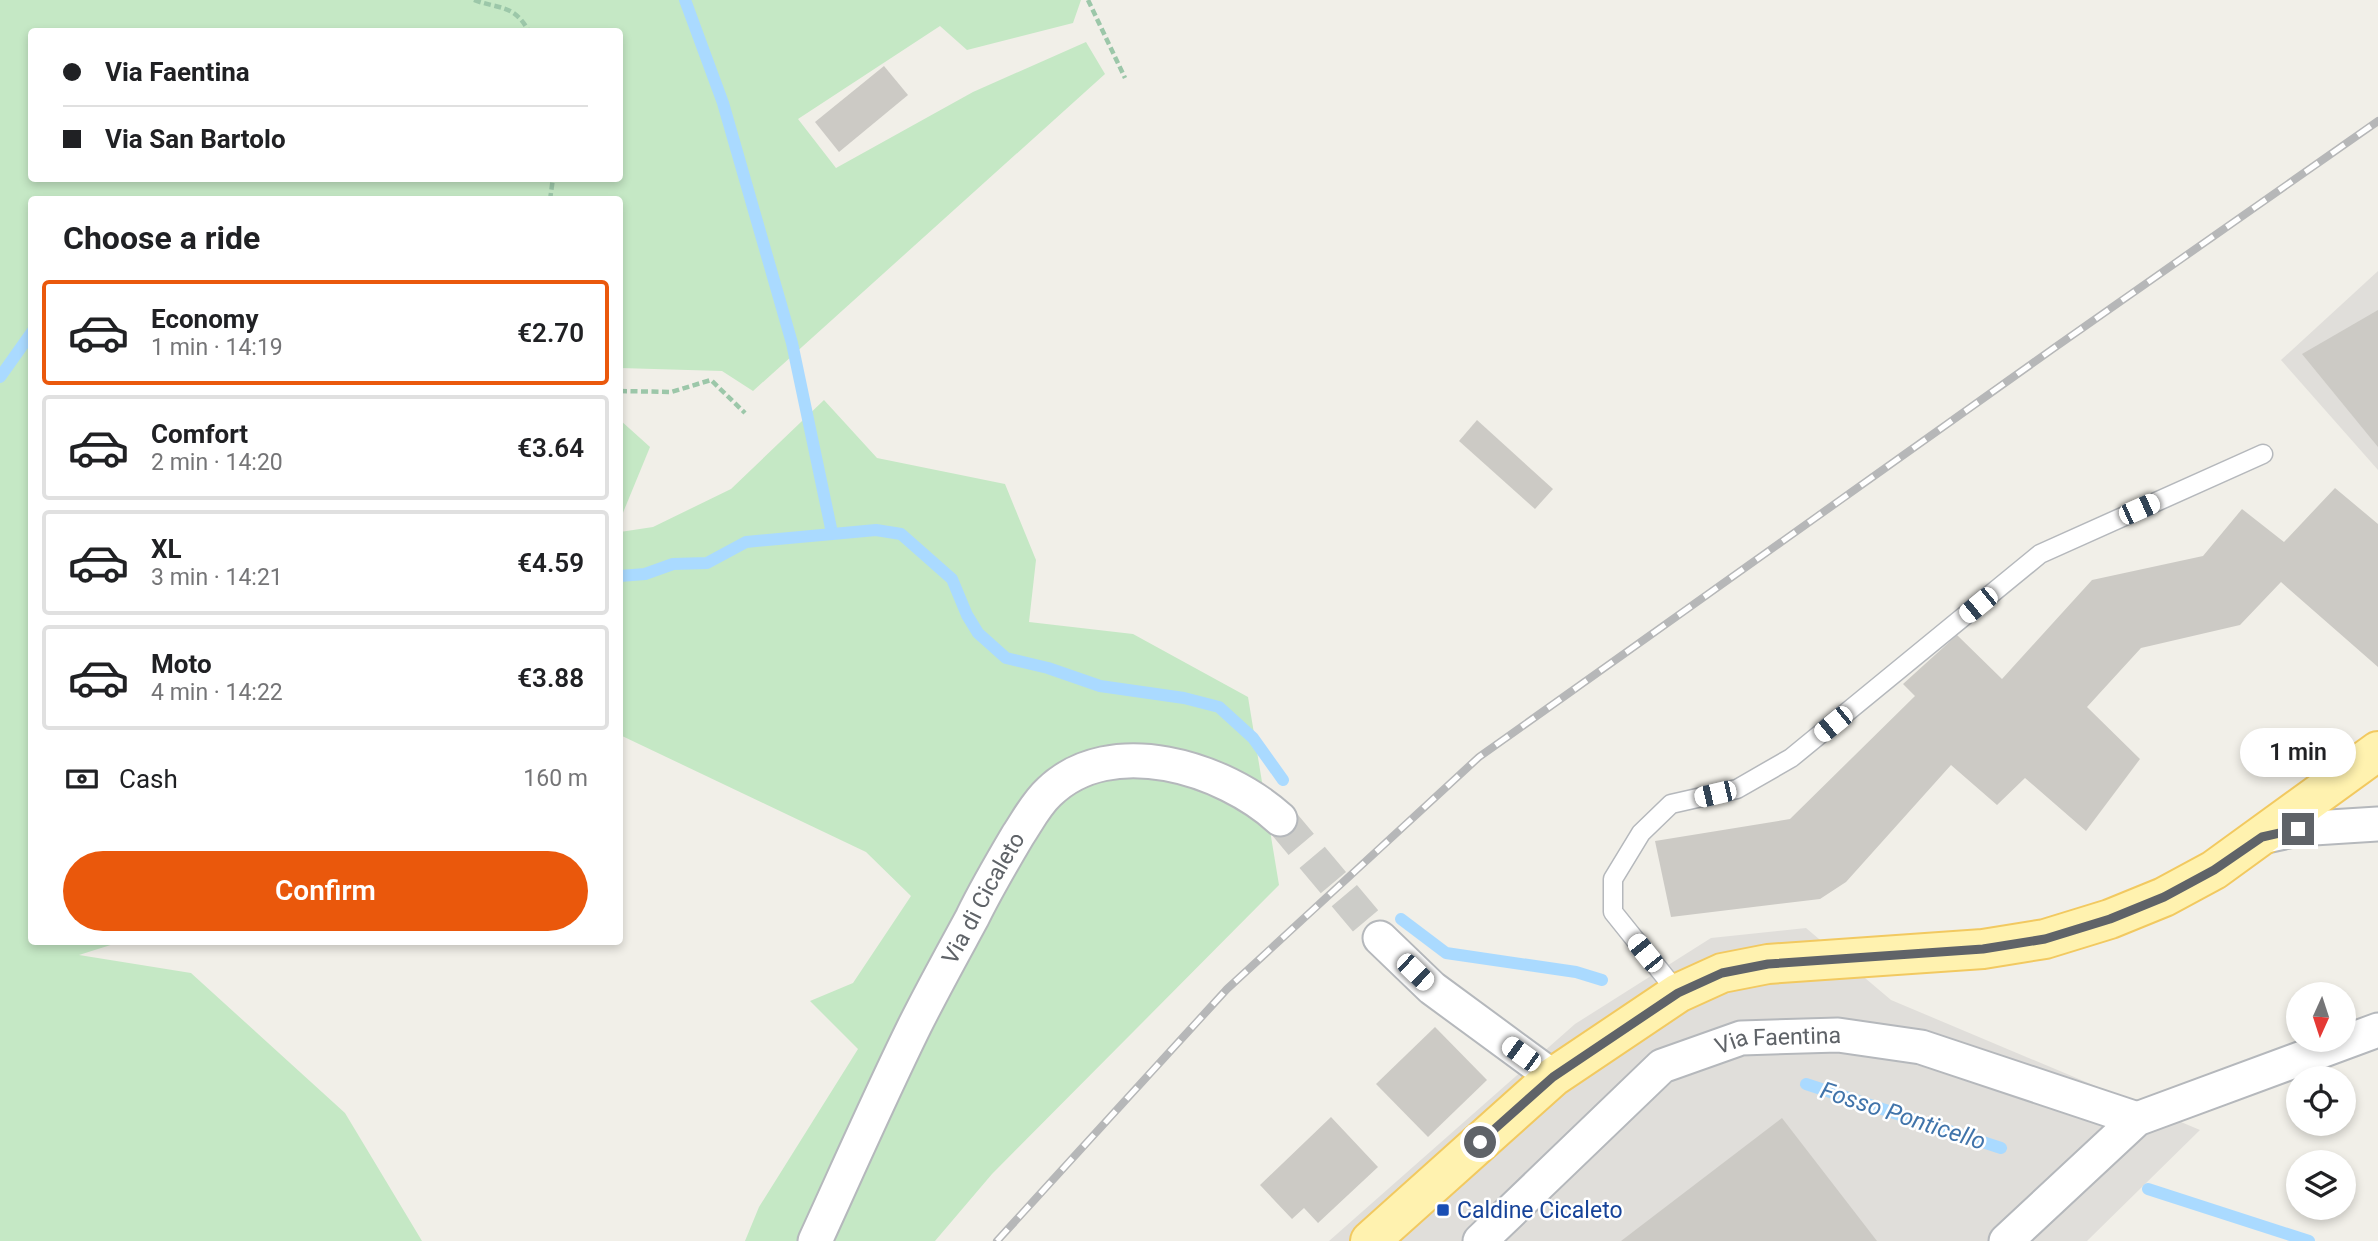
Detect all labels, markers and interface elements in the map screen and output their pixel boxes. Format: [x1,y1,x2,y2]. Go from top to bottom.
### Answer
text: Via Faentina [105,57,250,87]
text: Via San Bartolo [105,124,286,154]
text: Choose a ride [63,219,260,257]
icon: car [67,301,130,364]
text: Economy [151,304,258,334]
text: €2.70 [517,318,584,348]
text: 1 min · 14:19 [151,334,283,361]
icon: car [67,416,130,479]
text: Comfort [151,419,248,449]
text: €3.64 [517,433,584,463]
text: 2 min · 14:20 [151,449,283,476]
car [2116,491,2163,527]
icon: car [67,531,130,594]
text: XL [151,534,182,564]
text: €4.59 [517,548,584,578]
text: 3 min · 14:21 [151,564,283,591]
car [1956,584,2001,626]
icon: car [67,646,130,709]
text: Moto [151,649,212,679]
text: €3.88 [517,663,584,693]
text: 4 min · 14:22 [151,679,283,706]
car [1811,703,1856,745]
callout: 1 min [2240,728,2356,776]
text: 1 min [2269,739,2327,766]
icon: cash [63,760,101,798]
text: Cash [119,764,178,794]
text: 160 m [523,765,588,792]
car [1693,779,1738,809]
route end [2282,813,2314,845]
street label: Via di Cicaleto [936,827,1030,969]
button: Confirm [63,851,588,931]
car [1624,930,1667,976]
car [1393,950,1438,994]
north arrow [2286,982,2356,1052]
map controls [2286,982,2356,1220]
street label: Via Faentina [1711,1021,1841,1060]
car [1498,1033,1545,1075]
button: locate [2286,1066,2356,1136]
water label: Fosso Ponticello [1817,1076,1989,1156]
route start [1464,1126,1496,1158]
button: layers [2286,1150,2356,1220]
place label: Caldine Cicaleto [1457,1197,1623,1224]
marker: Caldine Cicaleto [1435,1202,1451,1218]

